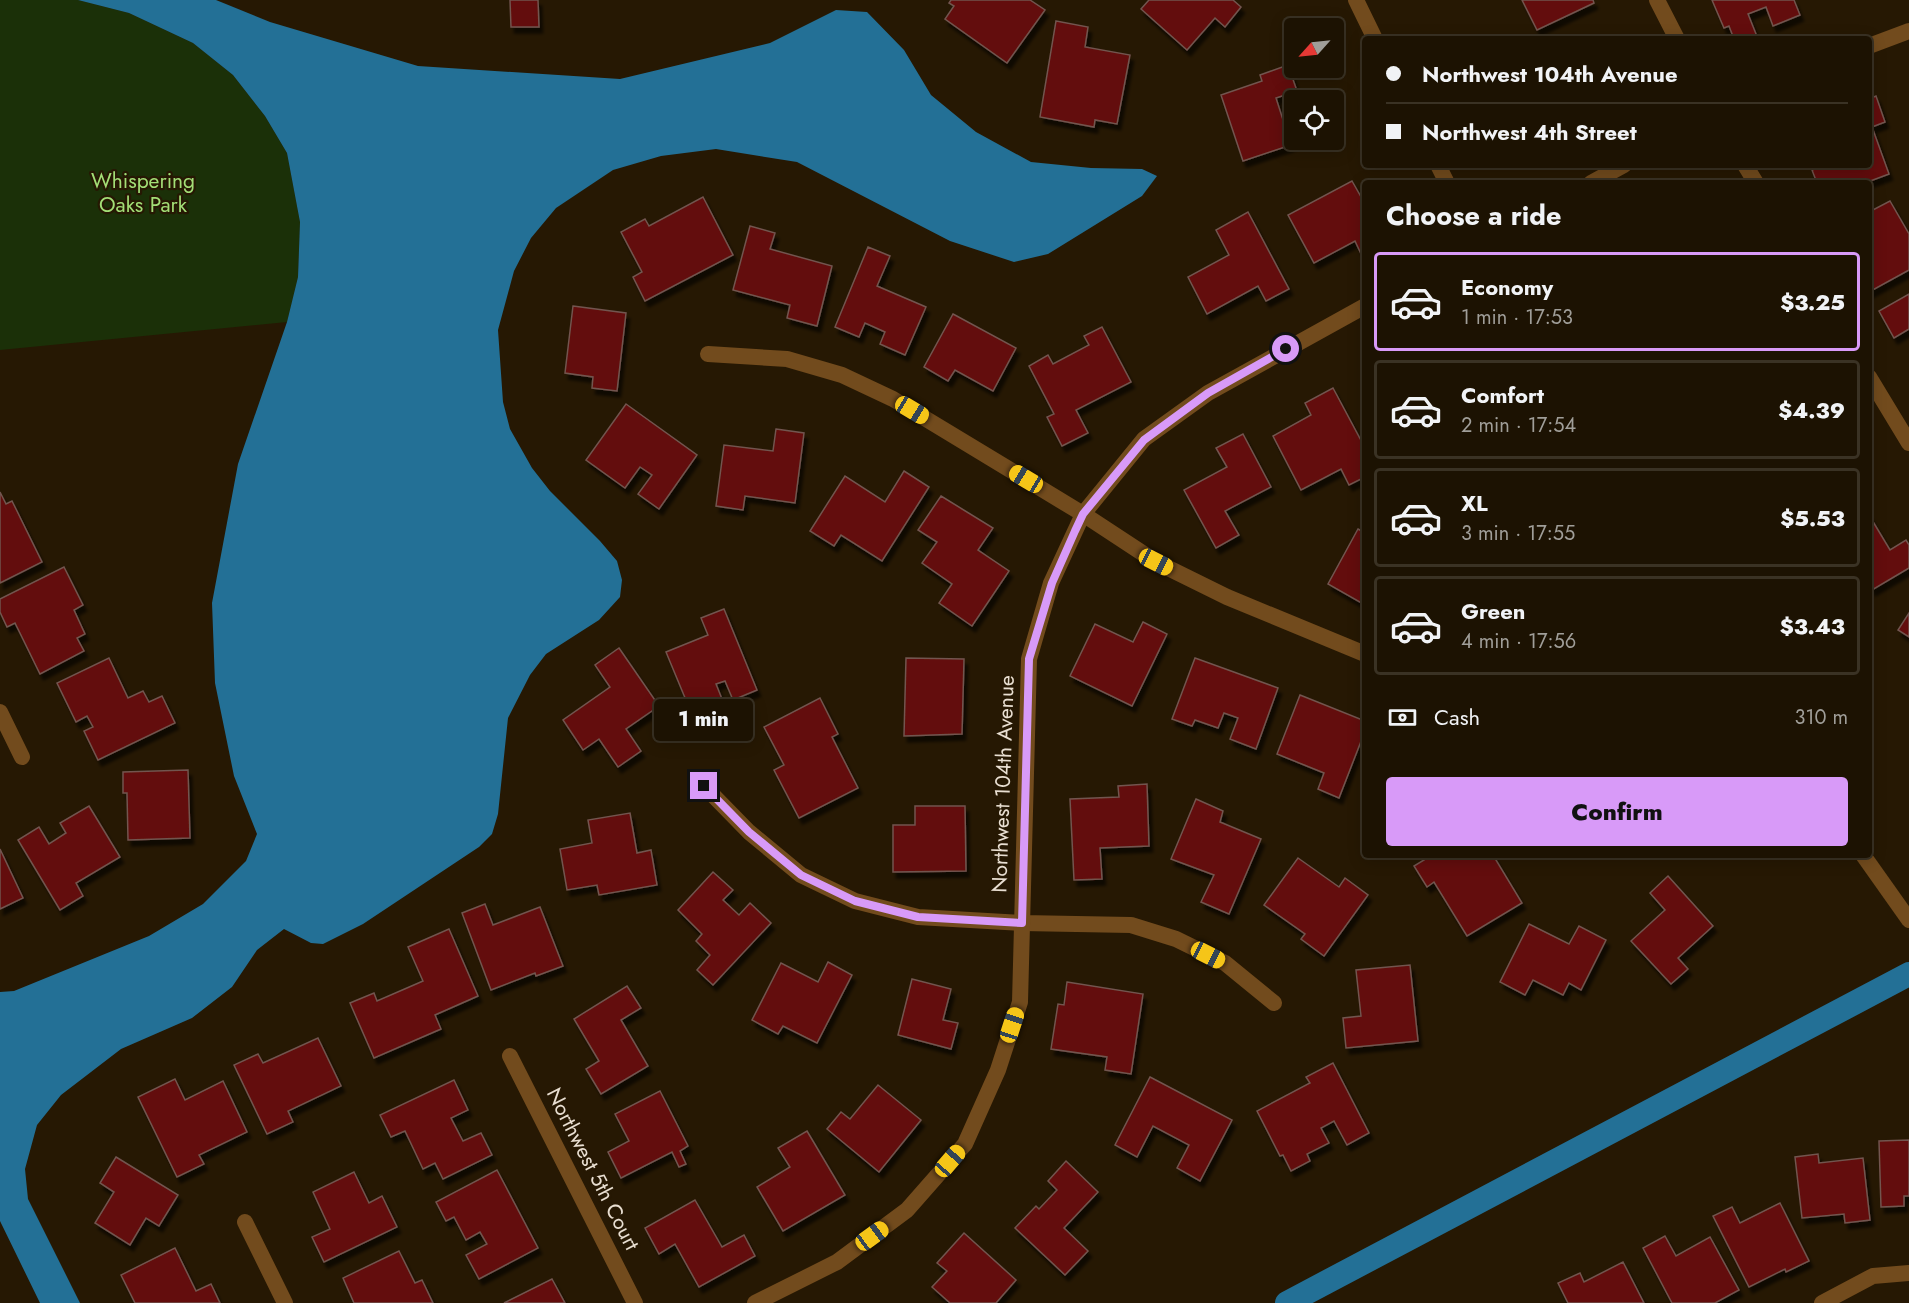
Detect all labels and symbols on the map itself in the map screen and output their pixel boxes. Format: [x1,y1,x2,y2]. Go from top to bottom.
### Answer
north arrow [1284,18,1344,78]
park label: Whispering Oaks Park [91,166,195,220]
route start [1272,335,1299,362]
car [892,393,932,427]
car [1006,462,1046,496]
car [1136,546,1176,578]
street label: Northwest 104th Avenue [984,675,1022,893]
callout: 1 min [654,699,754,741]
route end [690,772,717,799]
car [1188,939,1228,971]
car [998,1005,1026,1045]
street label: Northwest 5th Court [539,1083,647,1255]
car [931,1142,969,1180]
car [852,1218,892,1254]

